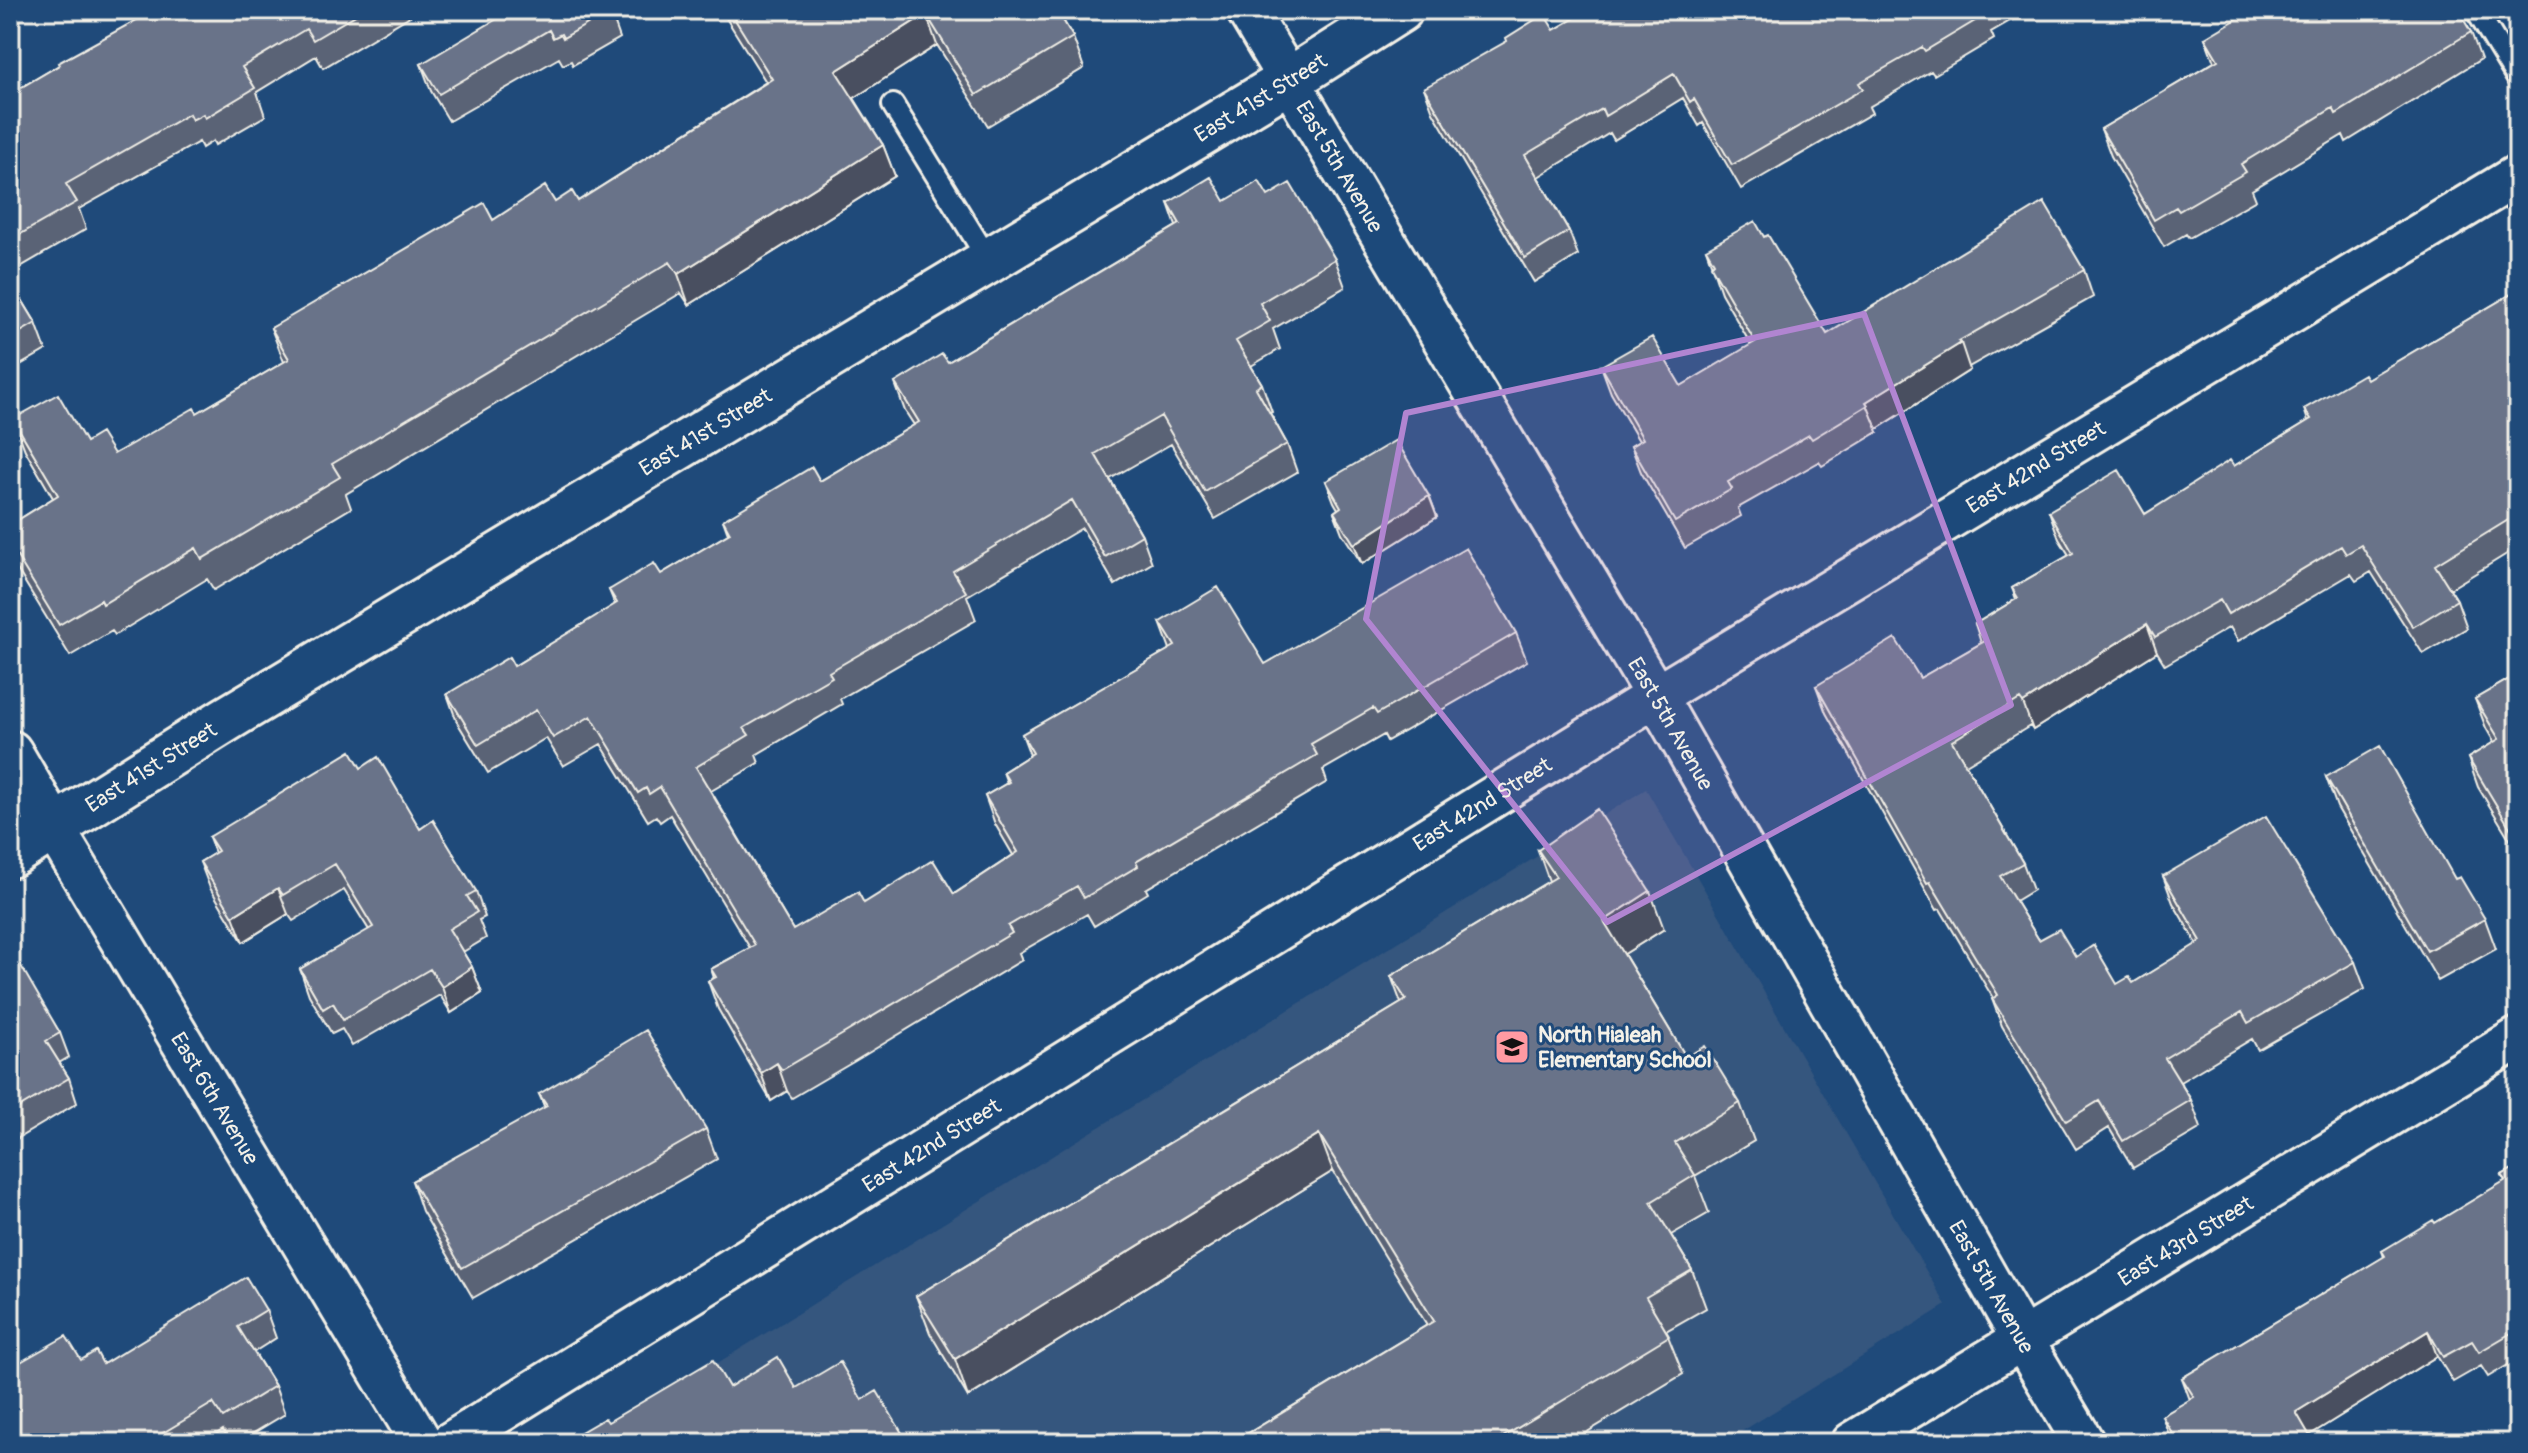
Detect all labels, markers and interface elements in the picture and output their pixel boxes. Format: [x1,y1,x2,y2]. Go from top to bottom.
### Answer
street label: East 41st Street [1190,47,1332,149]
street label: East 5th Avenue [1289,96,1390,238]
street label: East 41st Street [634,382,777,483]
street label: East 42nd Street [1961,415,2111,520]
street label: East 5th Avenue [1621,652,1720,795]
street label: East 41st Street [80,716,222,819]
street label: East 42nd Street [1408,751,1557,858]
place label: North Hialeah Elementary School [1538,1021,1712,1074]
street label: East 6th Avenue [164,1027,265,1170]
school or university icon: North Hialeah Elementary School [1493,1028,1531,1066]
street label: East 42nd Street [857,1092,1006,1199]
street label: East 43rd Street [2113,1189,2258,1293]
street label: East 5th Avenue [1942,1215,2040,1359]

